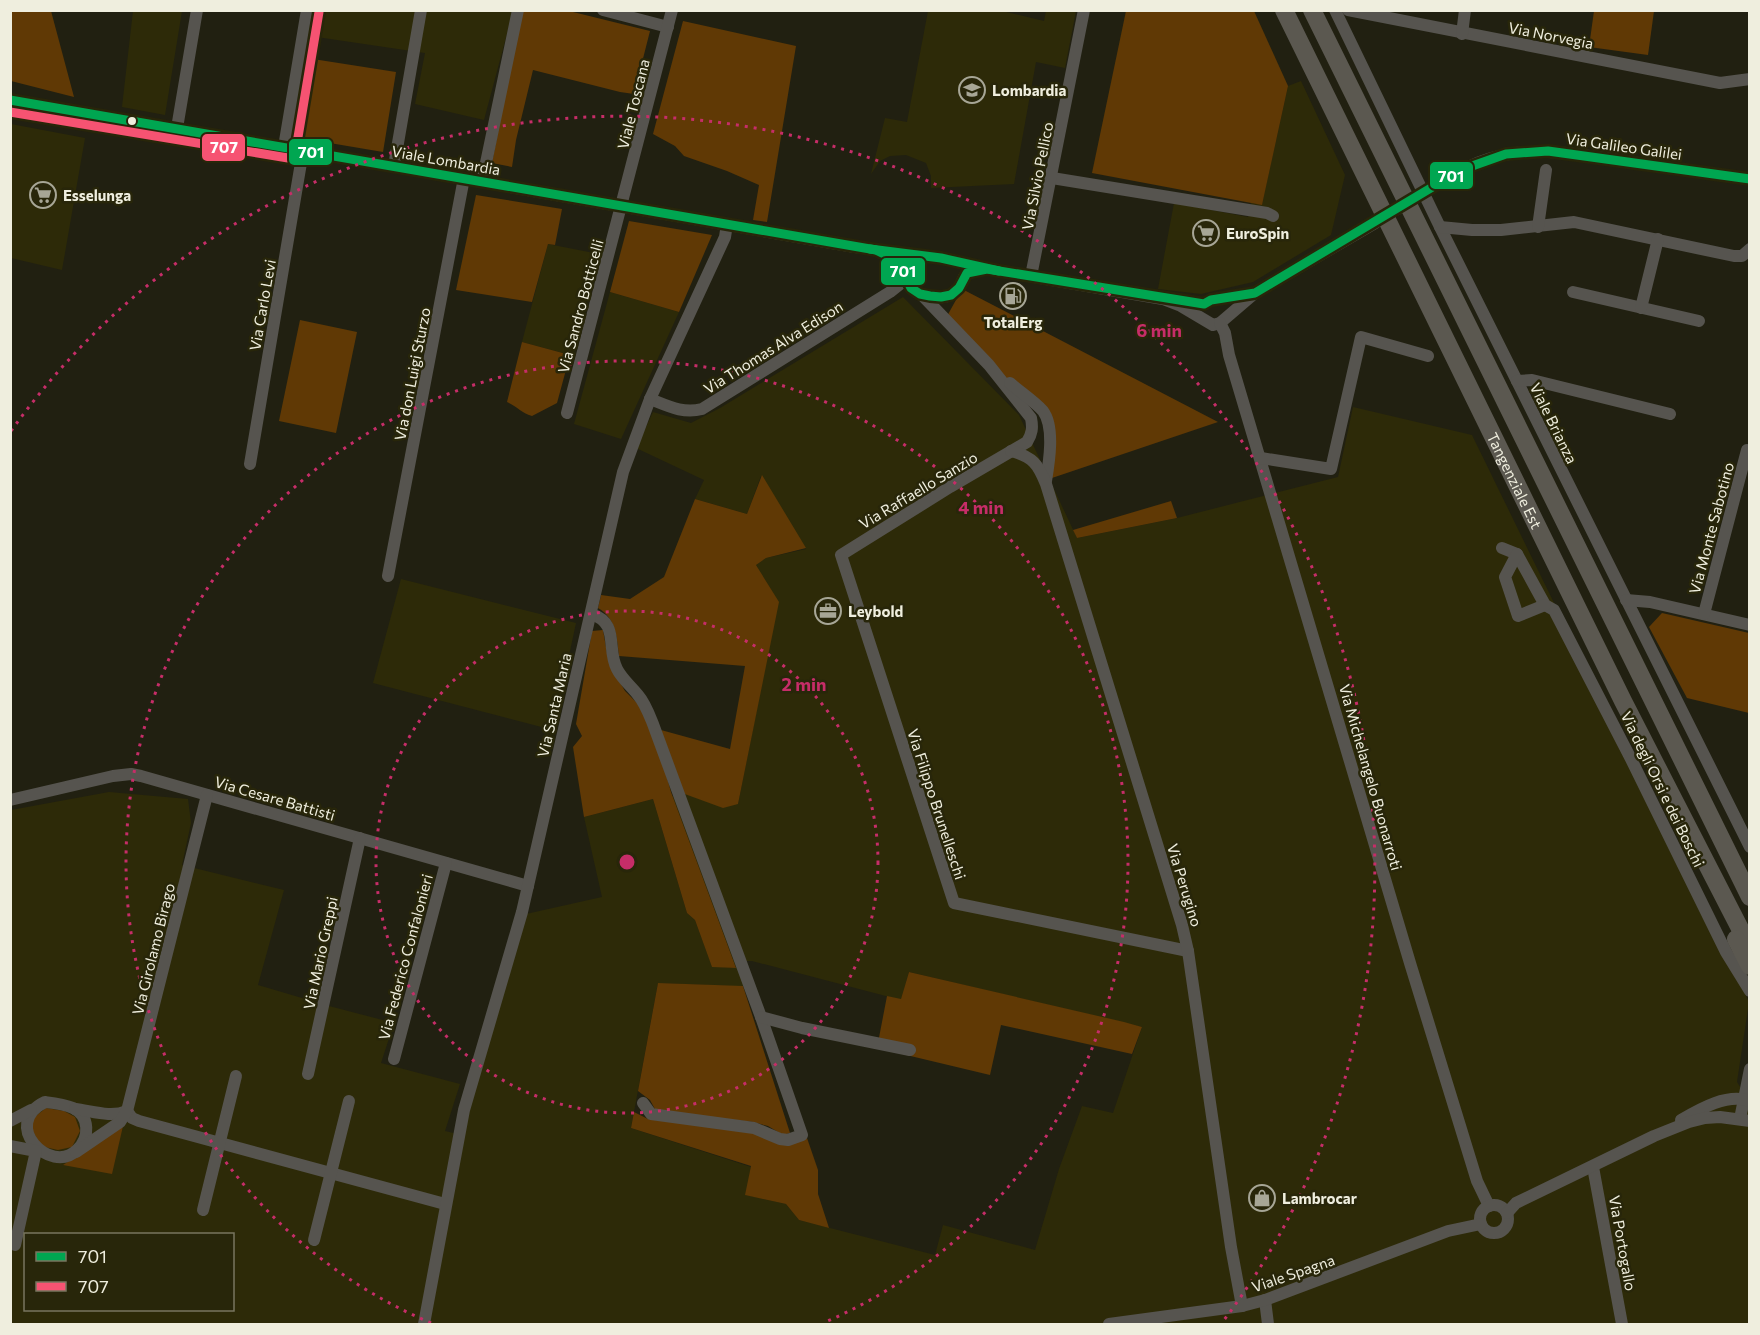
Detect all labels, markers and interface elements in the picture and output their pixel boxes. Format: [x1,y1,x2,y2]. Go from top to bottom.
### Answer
street label: Via Norvegia [1507,18,1595,52]
street label: Viale Toscana [613,57,653,151]
school or university icon: Lombardia [957,75,987,105]
place label: Lombardia [992,81,1066,99]
unlabelled marker [126,115,138,127]
street label: Via Silvio Pellico [1018,120,1056,232]
street label: Via Galileo Galilei [1565,129,1683,163]
line badge: 707 [201,133,246,162]
text: 707 [210,137,238,156]
line badge: 701 [288,138,333,166]
text: 701 [298,142,324,161]
street label: Viale Lombardia [390,142,502,178]
line badge: 701 [1429,161,1474,190]
text: 701 [1438,166,1464,185]
supermarket icon: Esselunga [28,180,58,210]
place label: Esselunga [63,186,131,204]
supermarket icon: EuroSpin [1191,218,1221,248]
place label: EuroSpin [1226,224,1289,242]
street label: Via Sandro Botticelli [553,237,607,375]
line badge: 701 [880,257,926,286]
street label: Via Carlo Levi [245,258,279,352]
text: 701 [890,261,916,280]
fuel station icon: TotalErg [998,281,1028,311]
street label: Via Thomas Alva Edison [700,297,846,397]
street label: Via don Luigi Sturzo [390,306,434,442]
place label: TotalErg [983,313,1043,331]
text: 6 min [1136,319,1182,341]
street label: Viale Brianza [1527,380,1581,466]
street label: Tangenziale Est [1484,429,1546,532]
street label: Via Raffaello Sanzio [856,448,980,532]
street label: Via Monte Sabotino [1685,460,1737,596]
text: 4 min [958,496,1004,518]
office icon: Leybold [813,596,843,626]
place label: Leybold [848,602,903,620]
street label: Via Santa Maria [533,651,575,759]
text: 2 min [782,673,826,695]
street label: Via Michelangelo Buonarroti [1336,682,1406,872]
street label: Via degli Orsi e dei Boschi [1617,708,1709,870]
street label: Via Filippo Brunelleschi [904,726,970,882]
street label: Via Cesare Battisti [213,772,337,824]
street label: Via Perugino [1164,841,1206,929]
centre of rings [617,852,637,872]
street label: Via Federico Confalonieri [374,872,436,1042]
street label: Via Girolamo Birago [128,881,178,1017]
street label: Via Mario Greppi [299,895,341,1011]
shop icon: Lambrocar [1247,1183,1277,1213]
place label: Lambrocar [1282,1189,1357,1207]
street label: Via Portogallo [1606,1194,1640,1292]
legend [24,1233,234,1311]
text: 701 [78,1245,107,1267]
street label: Viale Spagna [1249,1250,1337,1296]
text: 707 [78,1275,109,1297]

